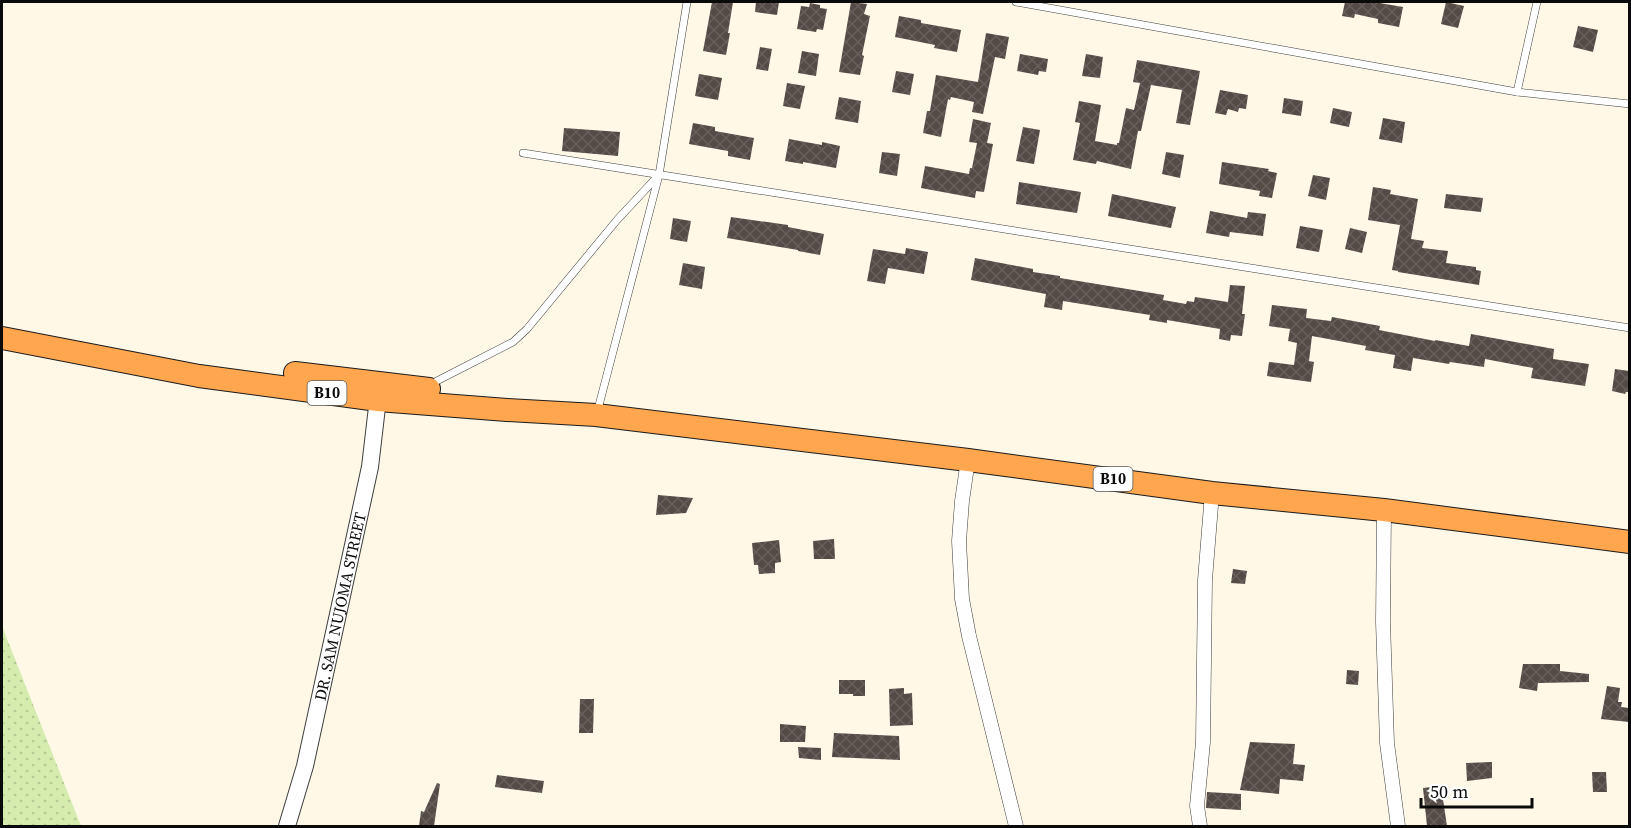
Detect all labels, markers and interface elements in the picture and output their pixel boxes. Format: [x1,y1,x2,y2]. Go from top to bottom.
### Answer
road number: B10 [308,381,346,405]
road number: B10 [1094,467,1132,491]
street label: DR. SAM NUJOMA STREET [309,510,371,703]
scale bar [1421,771,1532,809]
text: 50 m [1430,779,1468,804]

